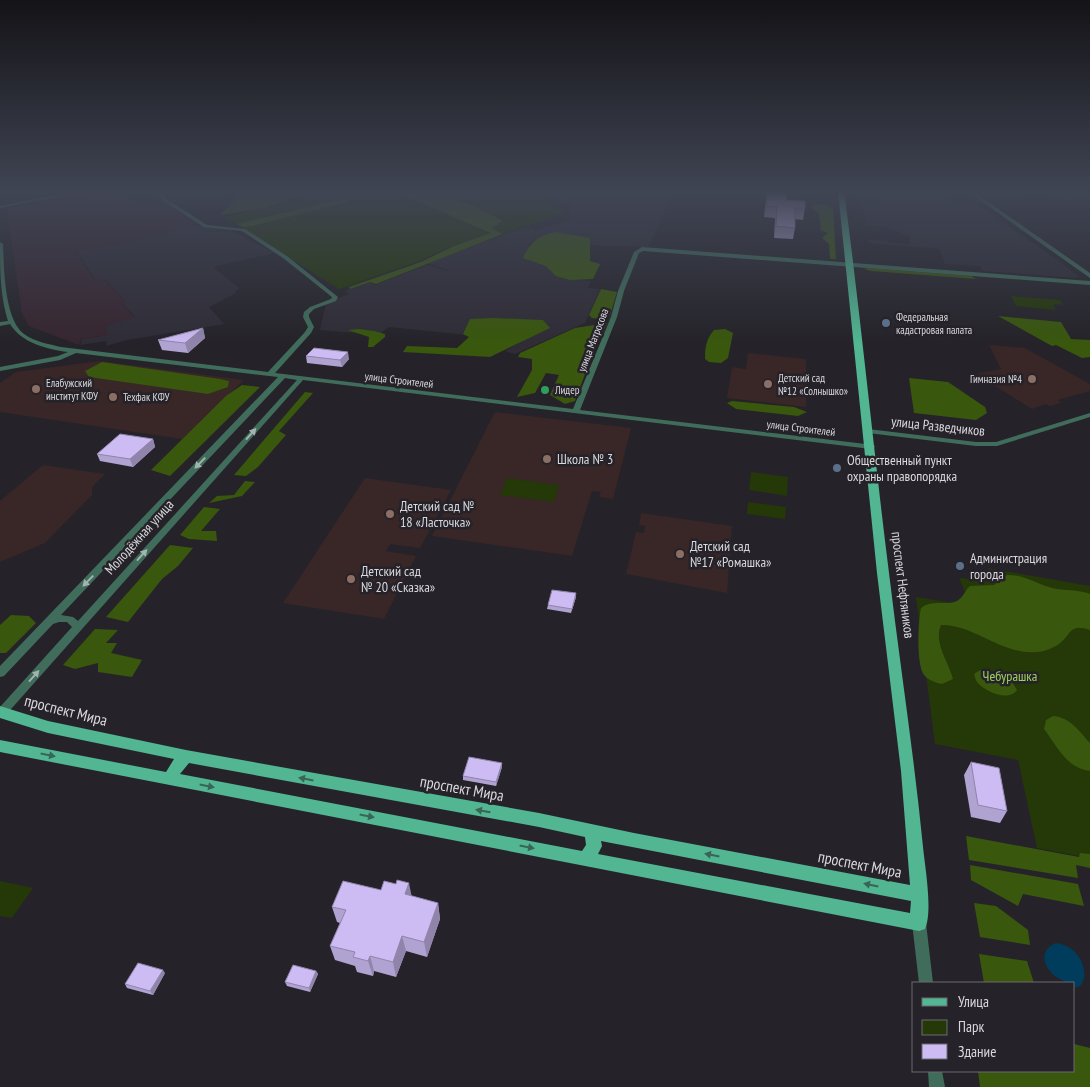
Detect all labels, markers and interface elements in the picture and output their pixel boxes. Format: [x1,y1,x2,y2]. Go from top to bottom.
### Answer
street label: улица Матросова [575,306,611,374]
place label: Федеральная кадастровая палата [896,310,972,337]
marker: Федеральная кадастровая палата [880,317,892,329]
street label: улица Строителей [364,369,434,391]
place label: Детский сад №12 «Солнышко» [778,371,848,398]
place label: Гимназия №4 [970,372,1022,386]
marker: Гимназия №4 [1026,373,1038,385]
place label: Елабужский институт КФУ [46,376,98,403]
marker: Детский сад №12 «Солнышко» [762,378,774,390]
marker: Елабужский институт КФУ [30,383,42,395]
place label: Лидер [554,383,580,397]
marker: Лидер [539,384,551,396]
place label: Техфак КФУ [123,390,170,404]
marker: Техфак КФУ [107,391,119,403]
street label: улица Разведчиков [890,412,986,440]
street label: улица Строителей [766,417,836,439]
one-way arrow [245,429,257,441]
place label: Школа № 3 [557,450,613,468]
place label: Общественный пункт охраны правопорядка [847,451,957,485]
marker: Школа № 3 [541,453,553,465]
one-way arrow [194,457,206,469]
marker: Общественный пункт охраны правопорядка [831,462,843,474]
street label: Молодёжная улица [101,496,177,578]
place label: Детский сад № 18 «Ласточка» [400,497,474,531]
marker: Детский сад № 18 «Ласточка» [384,508,396,520]
street label: проспект Нефтяников [888,531,919,640]
place label: Детский сад №17 «Ромашка» [690,537,772,571]
marker: Детский сад №17 «Ромашка» [674,548,686,560]
one-way arrow [137,549,148,562]
place label: Администрация города [970,549,1047,583]
marker: Администрация города [954,560,966,572]
place label: Детский сад № 20 «Сказка» [361,562,435,596]
marker: Детский сад № 20 «Сказка» [345,573,357,585]
one-way arrow [82,574,94,586]
park label: Чебурашка [983,667,1037,685]
one-way arrow [28,671,40,683]
street label: проспект Мира [22,690,110,730]
one-way arrow [40,751,55,759]
street label: проспект Мира [418,771,506,805]
one-way arrow [298,775,314,783]
one-way arrow [200,782,216,790]
one-way arrow [475,806,491,814]
one-way arrow [359,813,375,821]
one-way arrow [519,843,534,851]
street label: проспект Мира [816,846,904,882]
one-way arrow [703,851,719,859]
one-way arrow [864,881,879,889]
legend [912,982,1075,1072]
text: Улица [958,992,989,1011]
text: Парк [958,1017,984,1036]
text: Здание [958,1042,996,1061]

